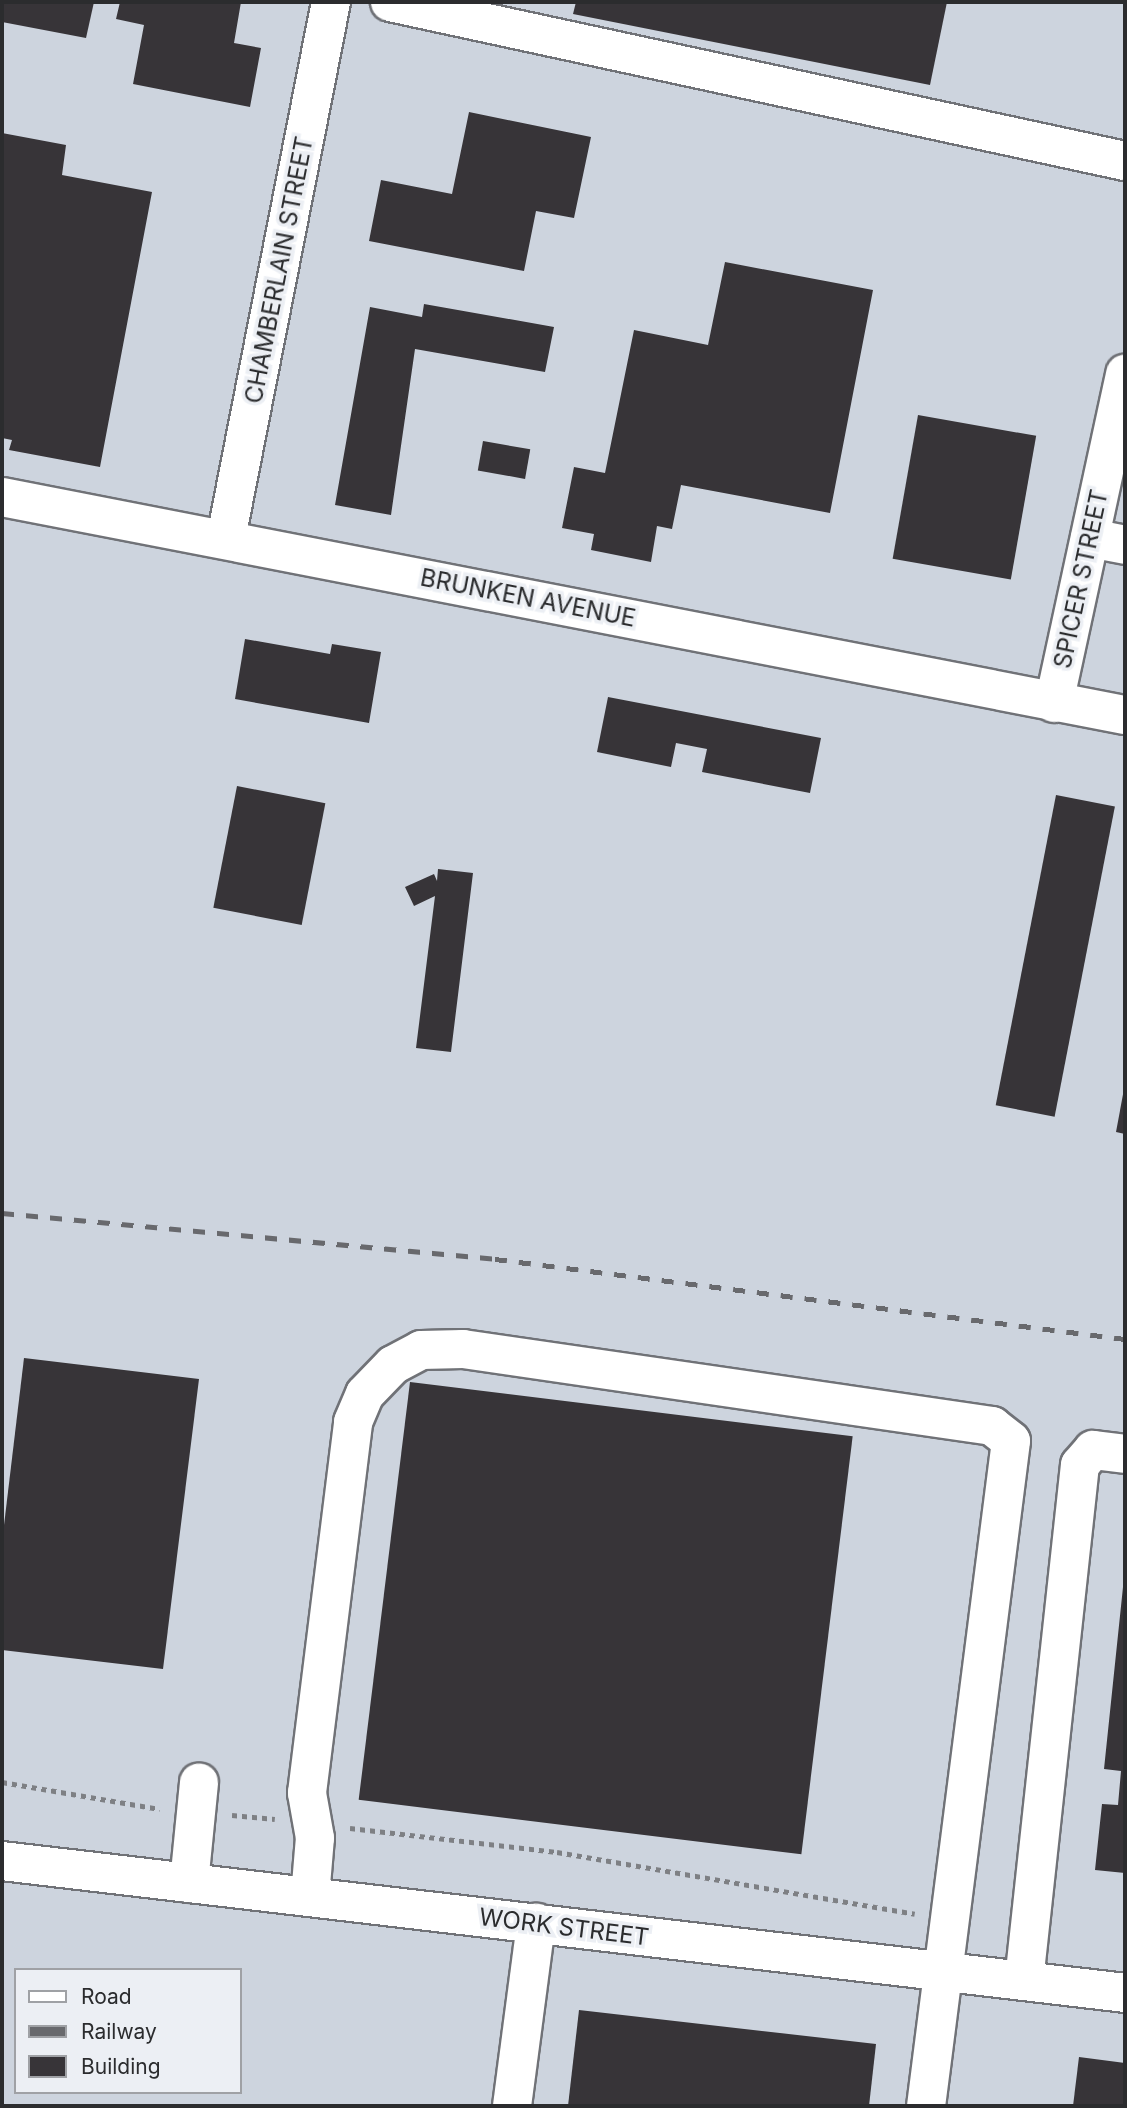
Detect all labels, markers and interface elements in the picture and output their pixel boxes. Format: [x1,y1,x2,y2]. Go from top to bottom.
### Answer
street label: CHAMBERLAIN STREET [239,134,319,406]
street label: SPICER STREET [1048,487,1114,671]
street label: BRUNKEN AVENUE [418,563,638,633]
street label: WORK STREET [477,1902,651,1952]
legend [14,1968,242,2094]
text: Road [81,1984,132,2009]
text: Railway [81,2019,157,2044]
text: Building [81,2054,161,2079]

